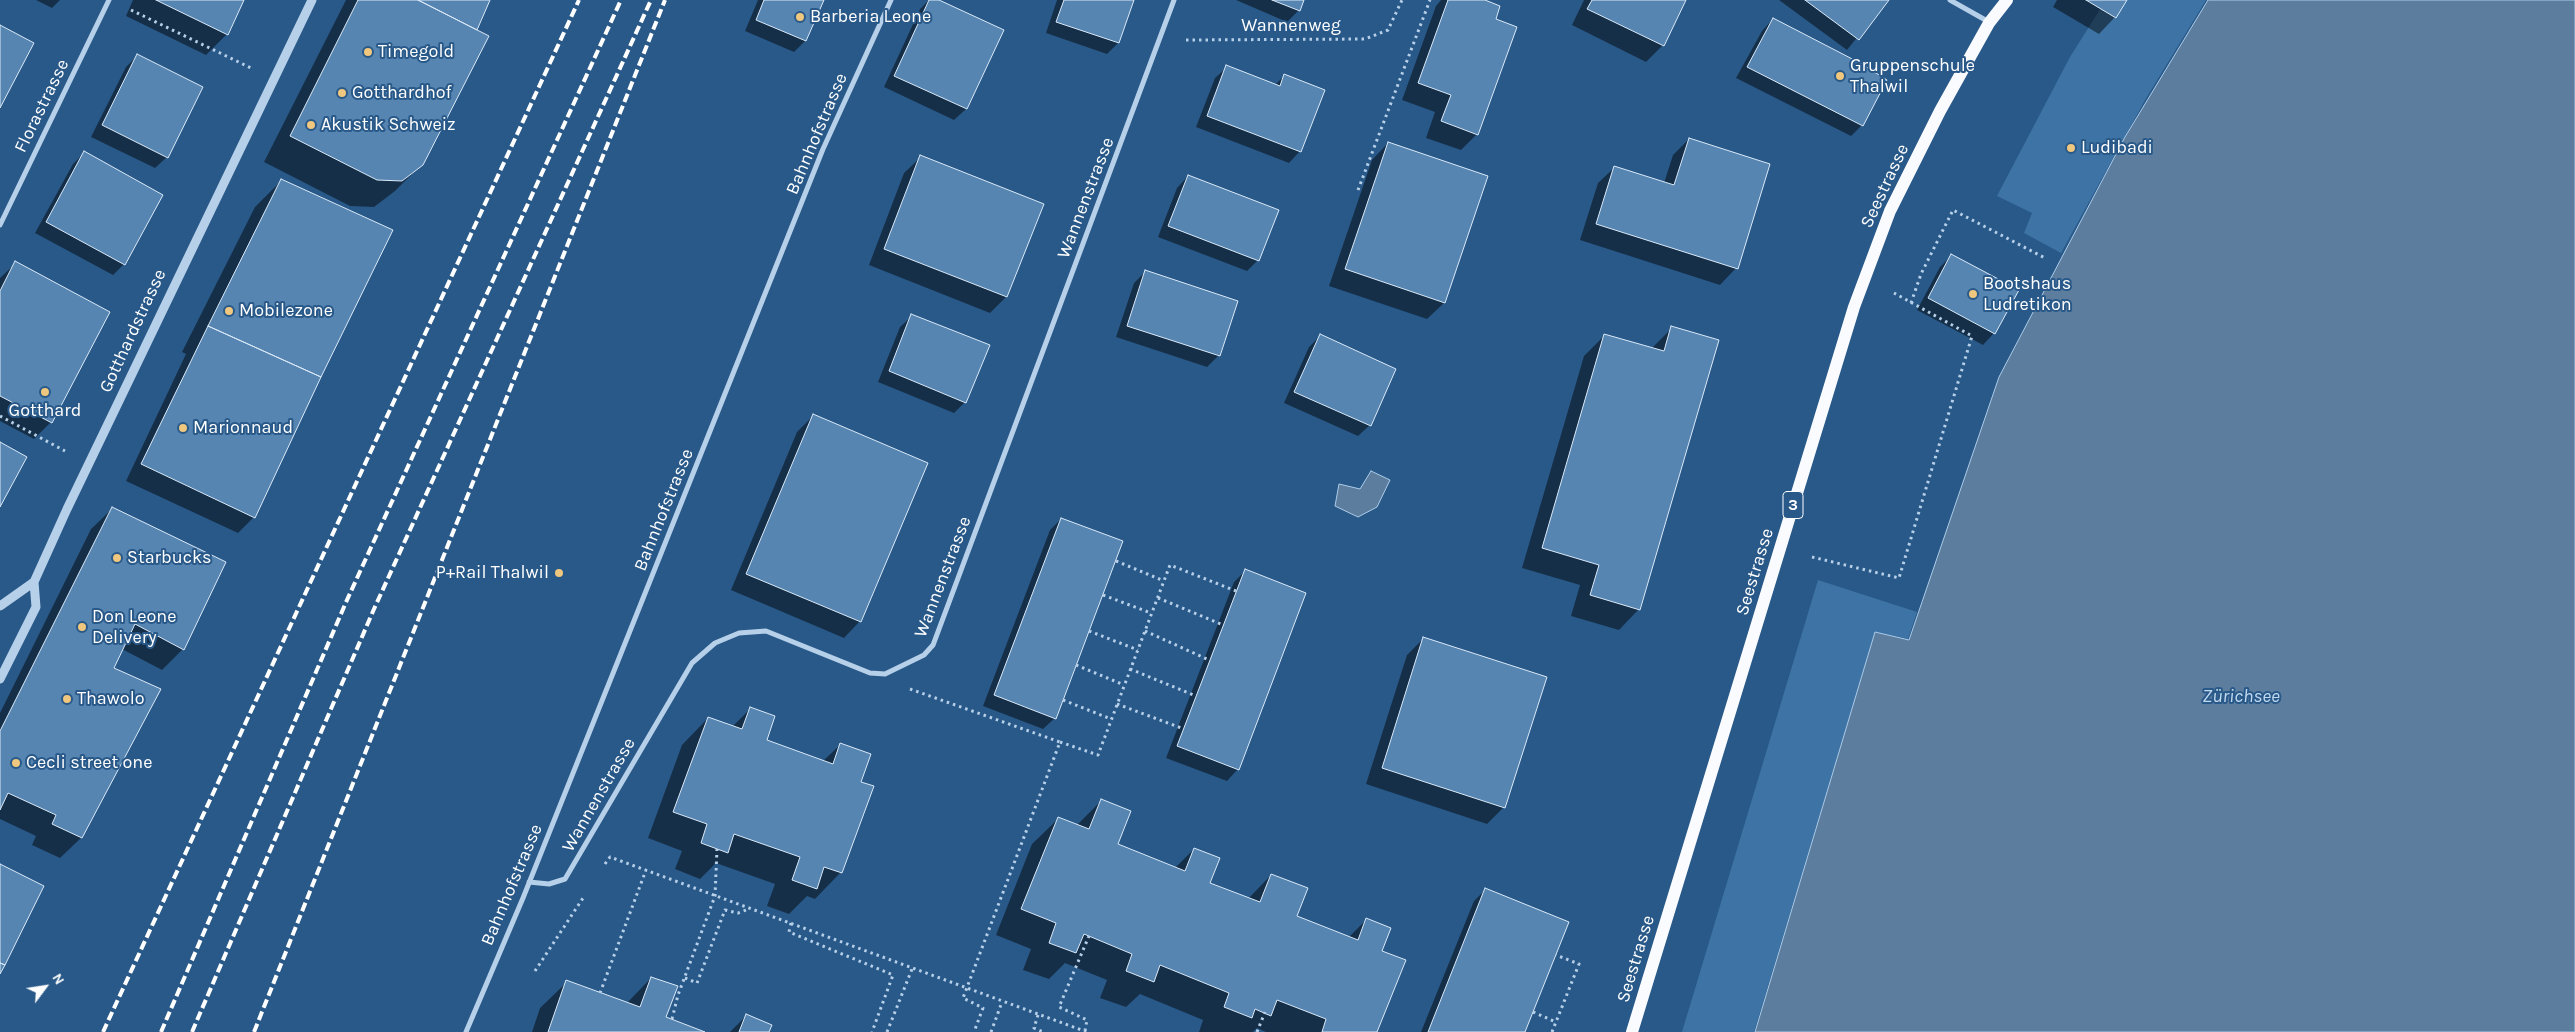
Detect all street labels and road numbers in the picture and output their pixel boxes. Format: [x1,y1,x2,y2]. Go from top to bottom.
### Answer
street label: Wannenweg [1241,15,1341,37]
street label: Florastrasse [10,56,74,156]
street label: Bahnhofstrasse [782,70,852,198]
street label: Wannenstrasse [1053,134,1119,262]
street label: Seestrasse [1856,141,1914,231]
street label: Gotthardstrasse [95,266,171,396]
street label: Bahnhofstrasse [630,446,698,574]
road number: 3 [1783,492,1803,518]
street label: Wannenstrasse [910,513,976,641]
street label: Seestrasse [1731,526,1779,618]
street label: Wannenstrasse [558,734,640,856]
street label: Bahnhofstrasse [477,821,547,949]
street label: Seestrasse [1612,913,1660,1005]

